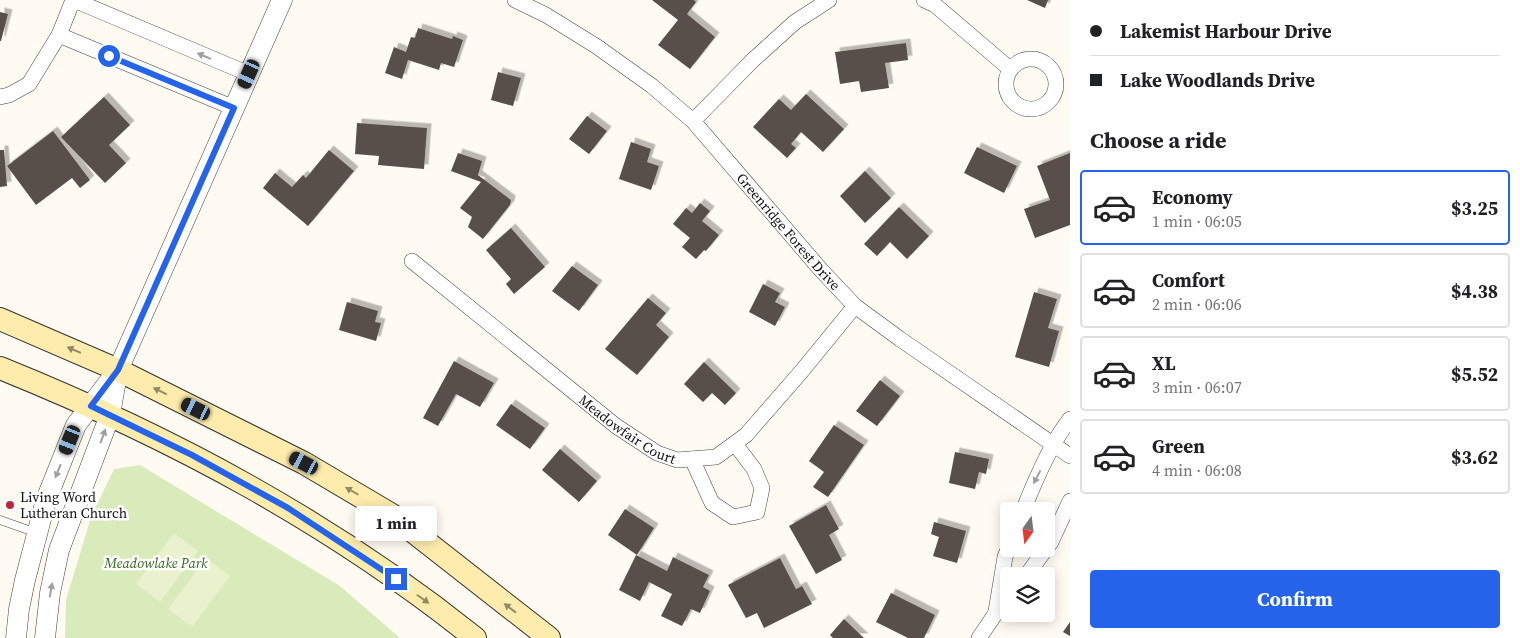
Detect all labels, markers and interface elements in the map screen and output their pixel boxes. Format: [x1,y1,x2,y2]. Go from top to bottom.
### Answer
text: Lakemist Harbour Drive [1120,18,1332,44]
route start [98,45,120,67]
one-way arrow [196,51,211,59]
car [236,57,261,91]
text: Lake Woodlands Drive [1120,67,1315,93]
text: Choose a ride [1090,125,1227,155]
street label: Greenridge Forest Drive [732,169,845,295]
text: Economy [1152,184,1233,210]
icon: car [1092,185,1137,230]
text: $3.25 [1451,195,1498,221]
text: 1 min · 06:05 [1152,210,1242,232]
text: Comfort [1152,267,1225,293]
icon: car [1092,268,1137,313]
text: $4.38 [1451,278,1498,304]
text: 2 min · 06:06 [1152,293,1242,315]
one-way arrow [67,346,81,354]
text: XL [1152,350,1175,376]
icon: car [1092,351,1137,396]
text: $5.52 [1451,361,1498,387]
text: 3 min · 06:07 [1152,376,1242,398]
one-way arrow [153,387,167,395]
street label: Meadowfair Court [575,390,679,469]
car [179,396,212,422]
car [57,423,82,457]
one-way arrow [99,428,107,443]
text: Green [1152,433,1205,459]
icon: car [1092,434,1137,479]
text: $3.62 [1451,444,1498,470]
car [287,450,320,476]
text: 4 min · 06:08 [1152,459,1242,481]
one-way arrow [53,464,61,478]
one-way arrow [1033,469,1041,484]
place label: Living Word Lutheran Church [20,487,127,523]
one-way arrow [344,487,359,495]
marker: Living Word Lutheran Church [4,499,16,511]
north arrow [1000,502,1055,558]
map controls [1000,502,1055,622]
callout: 1 min [355,506,437,542]
text: 1 min [375,512,417,534]
park label: Meadowlake Park [103,553,208,573]
button: layers [1000,567,1055,622]
route end [385,568,407,590]
button: Confirm [1090,570,1500,628]
one-way arrow [48,581,56,597]
one-way arrow [416,594,430,604]
one-way arrow [504,603,517,614]

